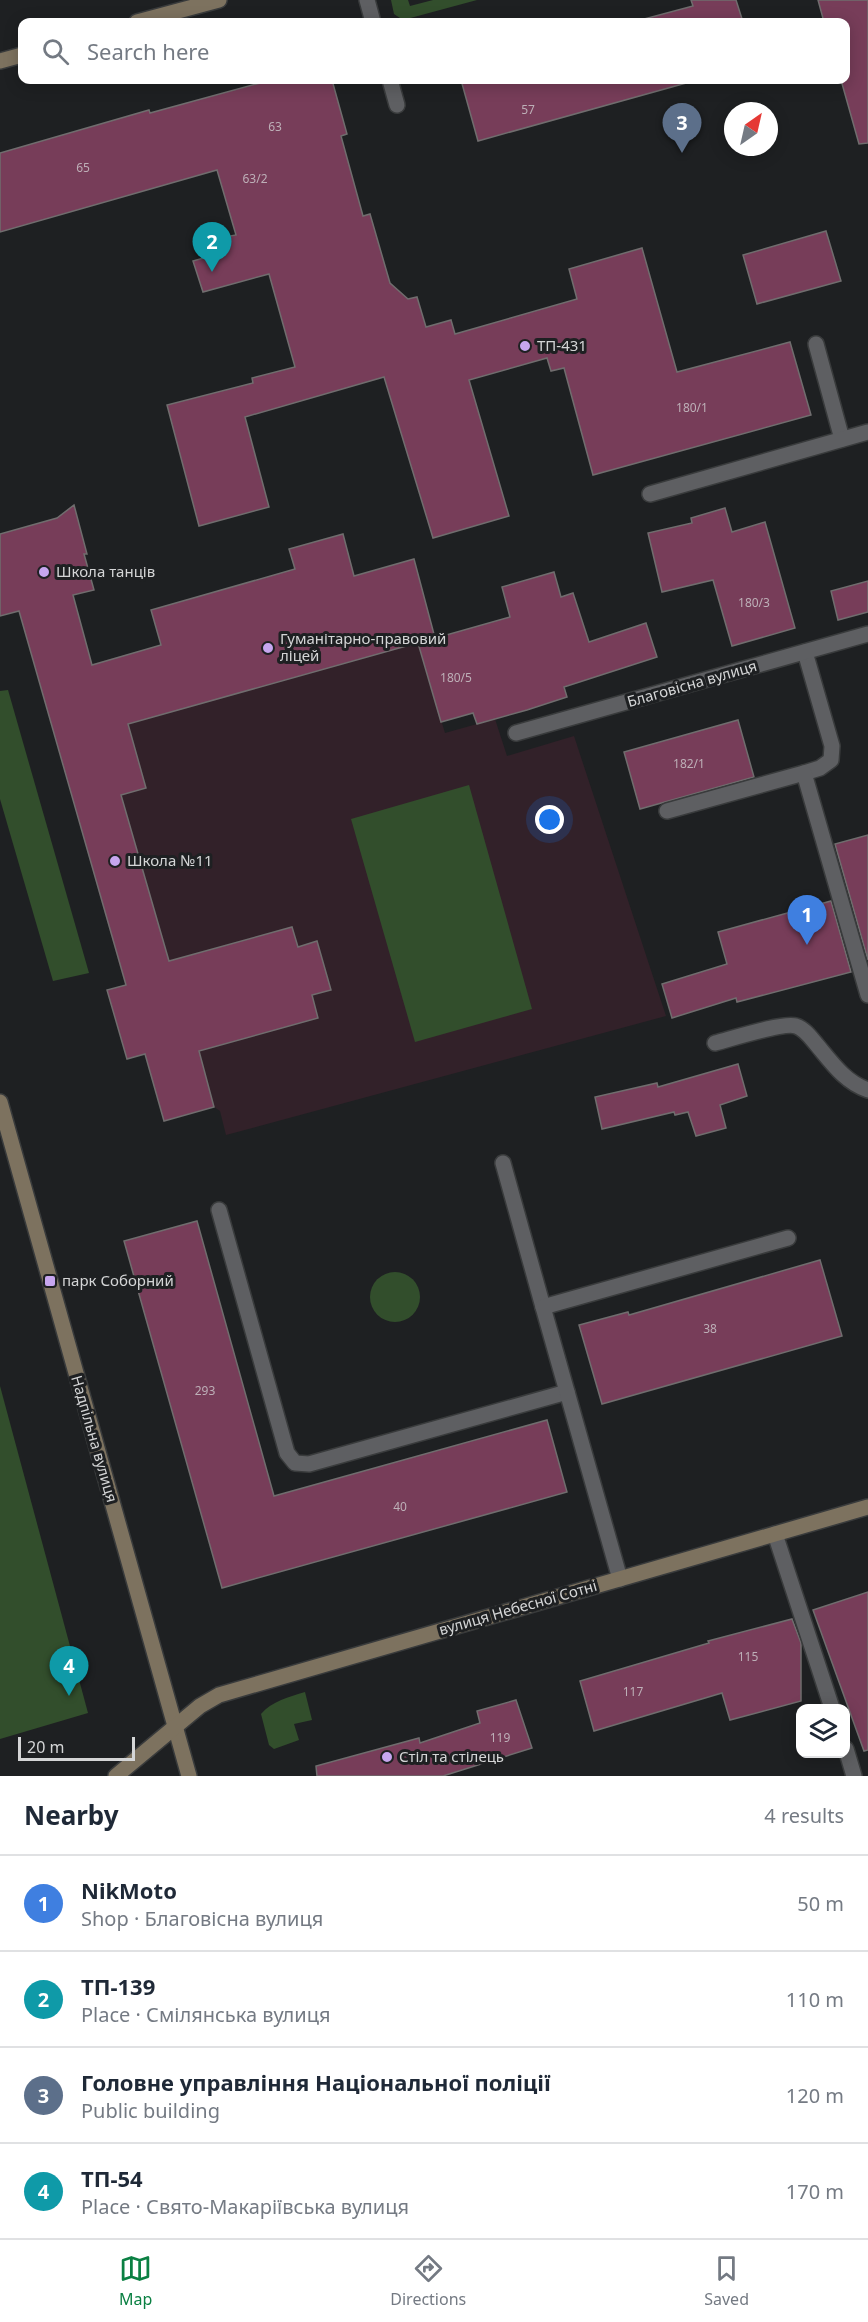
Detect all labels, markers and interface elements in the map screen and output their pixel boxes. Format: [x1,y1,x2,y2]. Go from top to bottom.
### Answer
search box [18,18,850,84]
icon: search [39,35,72,68]
text: Search here [87,36,209,66]
house number: 57 [521,101,535,118]
north arrow [724,102,778,156]
pin: 3 [662,104,702,153]
house number: 63 [268,118,282,135]
house number: 65 [76,159,90,176]
house number: 63/2 [242,170,268,187]
pin: 2 [192,222,232,272]
place label: ТП-431 [537,335,587,355]
marker: ТП-431 [518,339,532,353]
house number: 180/1 [676,399,708,416]
place label: Школа танців [56,561,155,581]
marker: Школа танців [37,565,51,579]
house number: 180/3 [738,594,770,611]
place label: Гуманітарно-правовий ліцей [280,628,446,665]
marker: Гуманітарно-правовий ліцей [261,641,275,655]
street label: Благовісна вулиця [625,655,759,711]
house number: 180/5 [440,669,472,686]
house number: 182/1 [673,755,705,772]
your location [535,805,564,834]
place label: Школа №11 [127,850,213,870]
marker: Школа №11 [108,854,122,868]
pin: 1 [788,896,826,945]
place label: парк Соборний [62,1270,174,1290]
marker: парк Соборний [43,1274,57,1288]
house number: 38 [703,1320,717,1337]
street label: Надпільна вулиця [67,1373,123,1505]
house number: 293 [195,1382,215,1399]
house number: 40 [393,1498,407,1515]
street label: вулиця Небесної Сотні [436,1575,599,1639]
pin: 4 [50,1646,88,1696]
house number: 115 [738,1648,758,1665]
house number: 117 [623,1683,643,1700]
map controls [796,1704,850,1758]
button: layers [796,1704,850,1758]
house number: 119 [490,1729,510,1746]
scale bar [18,1734,135,1762]
text: 20 m [27,1736,64,1758]
place label: Стіл та стілець [399,1746,504,1766]
marker: Стіл та стілець [380,1750,394,1764]
text: Nearby [24,1797,119,1833]
text: 4 results [764,1802,844,1829]
text: NikMoto [81,1875,177,1905]
text: 1 [38,1890,49,1917]
text: 50 m [797,1890,844,1917]
text: Shop · Благовісна вулиця [81,1905,323,1932]
text: ТП-139 [81,1971,155,2001]
text: 2 [38,1986,49,2013]
text: 110 m [786,1986,844,2013]
text: Place · Смілянська вулиця [81,2001,331,2028]
text: Головне управління Національної поліції [81,2067,551,2097]
text: 3 [38,2082,49,2109]
text: 120 m [786,2082,844,2109]
text: Public building [81,2097,220,2124]
text: ТП-54 [81,2163,143,2193]
text: 4 [38,2178,49,2205]
text: 170 m [786,2178,844,2205]
text: Place · Свято-Макаріївська вулиця [81,2193,409,2220]
tab: Map [119,2252,152,2310]
tab: Directions [390,2252,466,2310]
tab: Saved [704,2252,749,2310]

